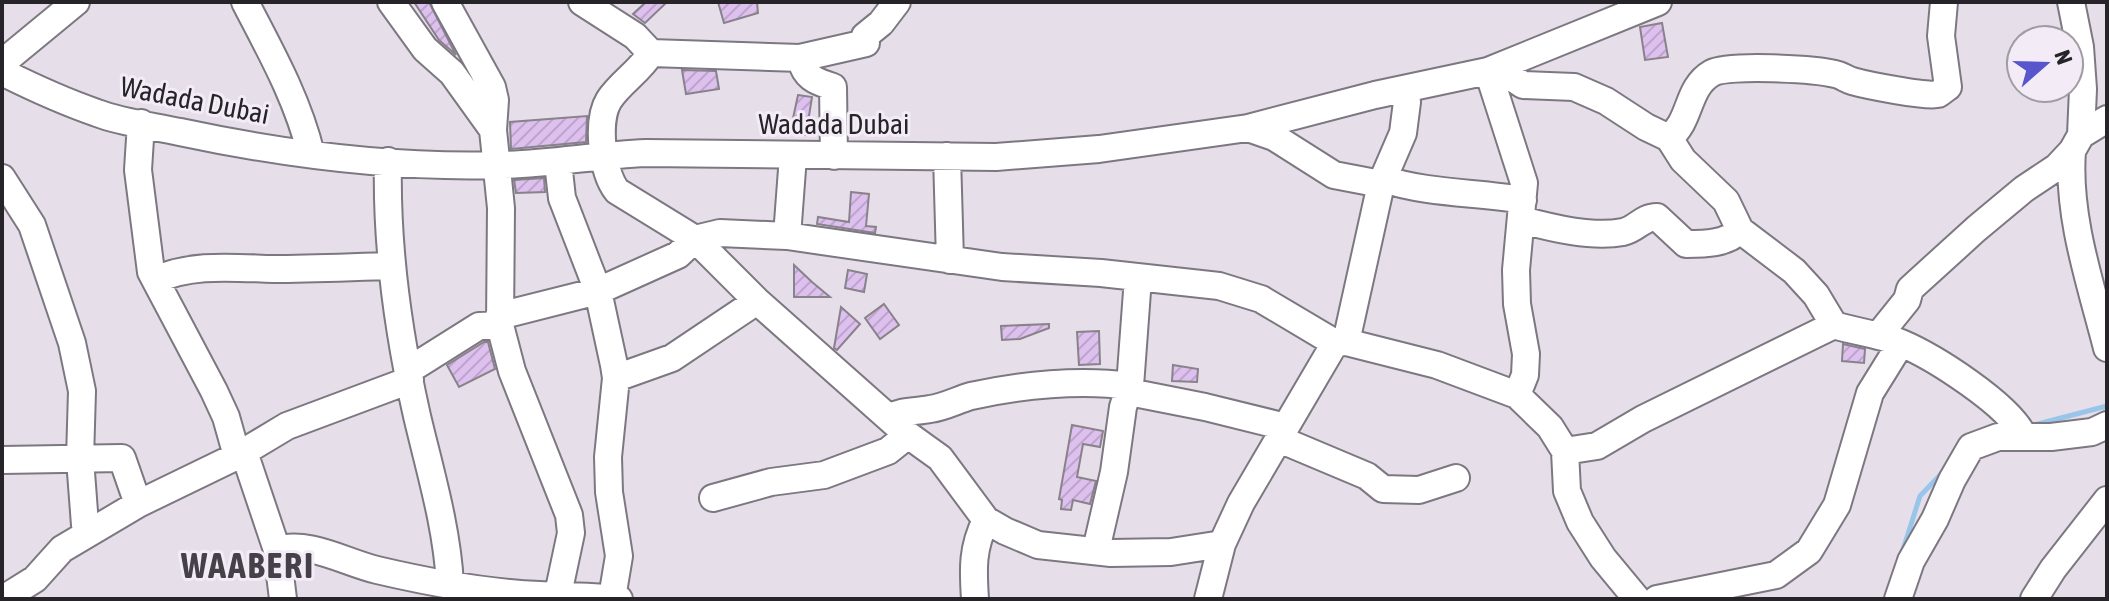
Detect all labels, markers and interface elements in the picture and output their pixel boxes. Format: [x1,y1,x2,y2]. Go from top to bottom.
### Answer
north arrow [2005,24,2085,104]
text: N [2049,47,2078,68]
street label: Wadada Dubai [118,70,272,130]
street label: Wadada Dubai [759,108,909,140]
district label: WAABERI [180,544,315,586]

